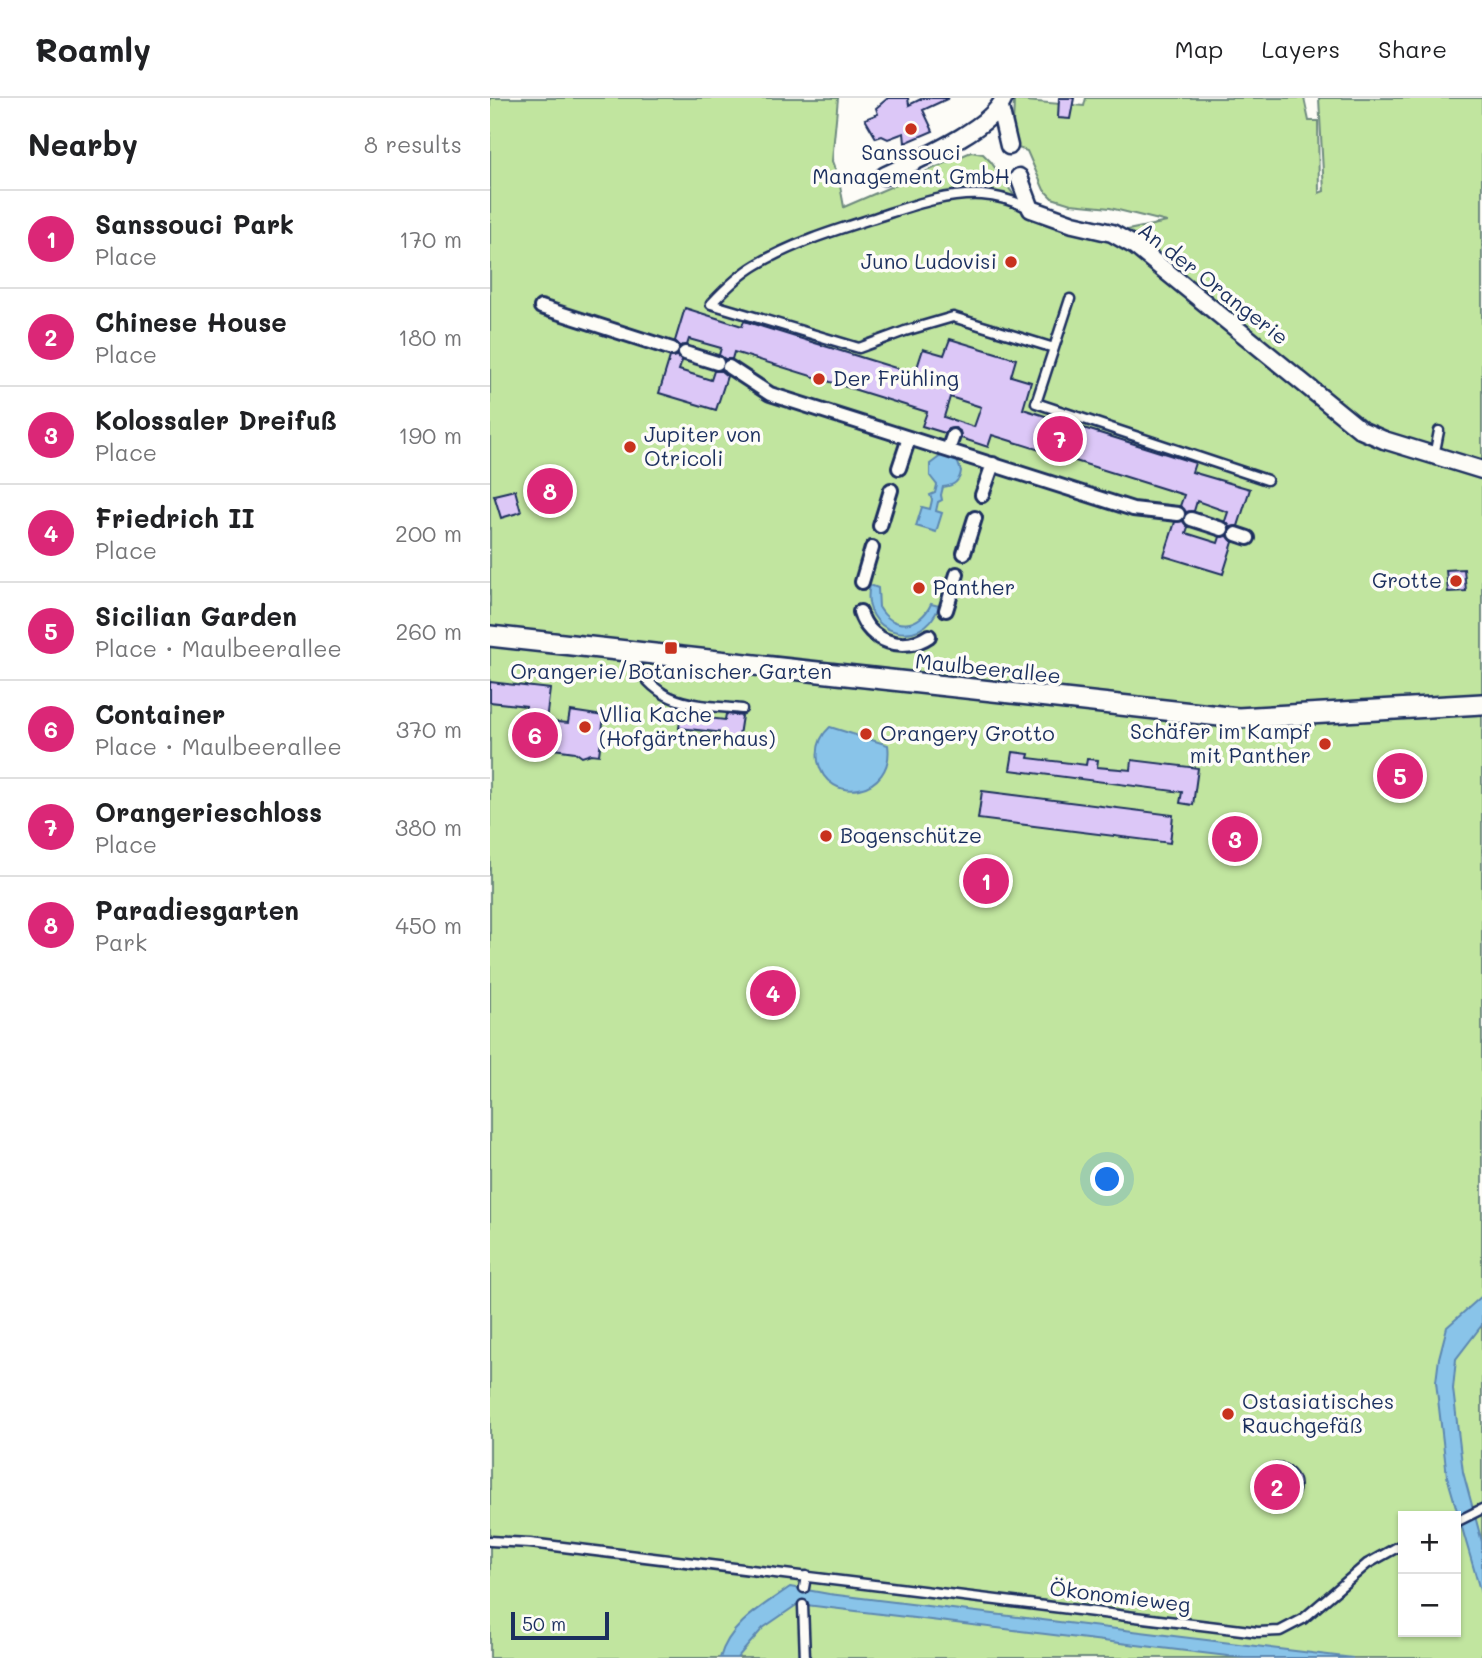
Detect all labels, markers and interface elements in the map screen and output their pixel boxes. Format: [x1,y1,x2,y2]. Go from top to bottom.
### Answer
text: Roamly [35,27,151,70]
text: Map [1175,33,1223,64]
text: Layers [1261,33,1340,64]
text: Share [1378,33,1447,64]
marker: Sanssouci Management GmbH [903,121,919,137]
text: Nearby [28,124,138,164]
text: 8 results [364,129,462,159]
place label: Sanssouci Management GmbH [812,138,1010,189]
text: Sanssouci Park [95,207,294,241]
street label: An der Orangerie [1133,216,1295,350]
text: 1 [46,224,56,254]
text: 170 m [399,224,462,254]
text: Place [95,241,157,271]
place label: Juno Ludovisi [861,247,997,274]
marker: Juno Ludovisi [1003,254,1019,270]
text: Chinese House [95,305,287,339]
text: 2 [45,322,57,352]
text: 180 m [398,322,462,352]
text: Place [95,339,157,369]
place label: Der Frühling [833,364,959,391]
marker: Der Frühling [811,371,827,387]
text: Kolossaler Dreifuß [95,403,337,437]
pin: 7 [1037,413,1083,465]
text: 3 [44,420,58,450]
text: 190 m [398,420,462,450]
place label: Jupiter von Otricoli [644,420,761,471]
text: Place [95,437,157,467]
marker: Jupiter von Otricoli [622,439,638,455]
pin: 8 [527,465,573,517]
text: Friedrich II [95,501,255,535]
text: 4 [44,518,58,548]
text: 200 m [395,518,462,548]
text: Place [95,535,157,565]
place label: Grotte [1372,566,1442,593]
place label: Panther [933,573,1015,600]
marker: Grotte [1448,573,1464,589]
marker: Panther [911,580,927,596]
text: Sicilian Garden [95,599,297,633]
text: 5 [44,616,58,646]
text: 260 m [395,616,462,646]
text: Place · Maulbeerallee [95,633,342,663]
marker: Orangerie/Botanischer Garten [663,640,679,656]
street label: Maulbeerallee [914,646,1062,689]
place label: Orangerie/Botanischer Garten [510,657,832,684]
text: Container [95,697,225,731]
place label: Vllia Kache (Hofgärtnerhaus) [599,700,776,751]
pin: 6 [512,709,558,761]
text: 6 [44,714,58,744]
text: 370 m [396,714,462,744]
place label: Schäfer im Kampf mit Panther [1130,717,1312,768]
marker: Vllia Kache (Hofgärtnerhaus) [577,719,593,735]
place label: Orangery Grotto [880,719,1055,746]
marker: Orangery Grotto [858,726,874,742]
text: Place · Maulbeerallee [95,731,342,761]
marker: Schäfer im Kampf mit Panther [1317,736,1333,752]
pin: 5 [1377,750,1423,802]
text: Orangerieschloss [95,795,322,829]
text: 7 [45,812,57,842]
text: 380 m [395,812,462,842]
pin: 3 [1212,813,1258,865]
place label: Bogenschütze [840,821,982,848]
marker: Bogenschütze [818,828,834,844]
text: Place [95,829,157,859]
pin: 1 [963,855,1009,907]
text: Paradiesgarten [95,893,299,927]
text: 8 [44,910,58,940]
text: 450 m [395,910,462,940]
text: Park [95,927,147,957]
pin: 4 [750,967,796,1019]
your location [1090,1162,1124,1196]
place label: Ostasiatisches Rauchgefäß [1242,1387,1394,1438]
marker: Ostasiatisches Rauchgefäß [1220,1406,1236,1422]
pin: 2 [1254,1461,1300,1513]
map controls [1398,1511,1461,1637]
button: + [1398,1511,1461,1574]
street label: Ökonomieweg [1048,1573,1192,1618]
button: − [1398,1574,1461,1637]
scale bar [511,1609,609,1641]
text: 50 m [522,1611,566,1636]

